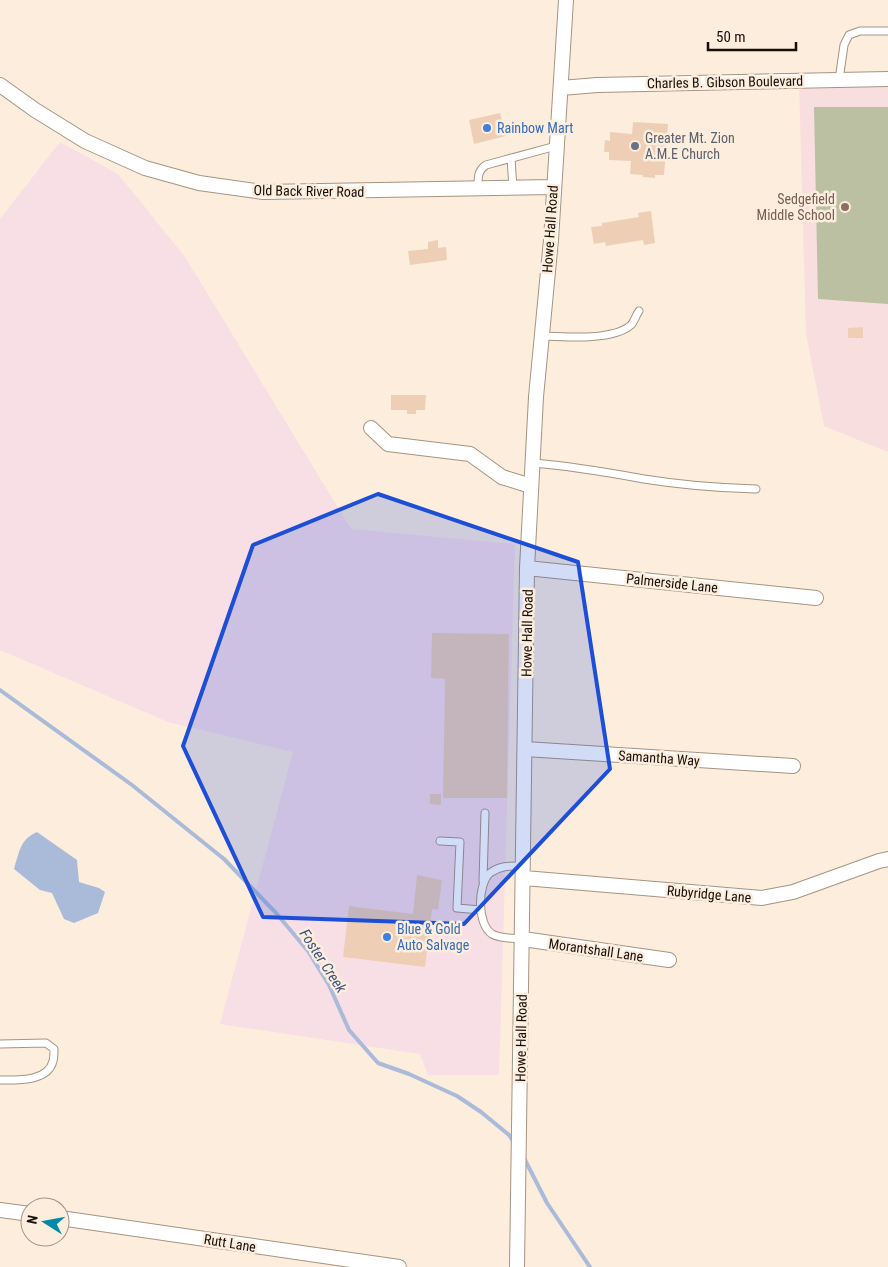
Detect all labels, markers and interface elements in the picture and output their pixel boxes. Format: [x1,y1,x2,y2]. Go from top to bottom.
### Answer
scale bar [708,20,796,52]
text: 50 m [716,28,746,46]
street label: Charles B. Gibson Boulevard [647,73,803,91]
place label: Rainbow Mart [497,120,573,136]
marker: Rainbow Mart [481,122,493,134]
place label: Greater Mt. Zion A.M.E Church [645,130,735,162]
marker: Greater Mt. Zion A.M.E Church [629,140,641,152]
street label: Old Back River Road [253,182,365,200]
street label: Howe Hall Road [539,185,561,273]
place label: Sedgefield Middle School [757,191,835,223]
marker: Sedgefield Middle School [839,201,851,213]
street label: Palmerside Lane [625,570,719,596]
street label: Howe Hall Road [518,589,536,677]
street label: Samantha Way [618,747,700,769]
street label: Rubyridge Lane [666,882,752,906]
place label: Blue & Gold Auto Salvage [397,921,470,953]
water label: Foster Creek [296,926,351,997]
marker: Blue & Gold Auto Salvage [381,931,393,943]
street label: Morantshall Lane [548,935,645,965]
street label: Howe Hall Road [512,994,530,1082]
north arrow [20,1197,70,1247]
text: N [24,1214,41,1225]
street label: Rutt Lane [203,1231,258,1255]

